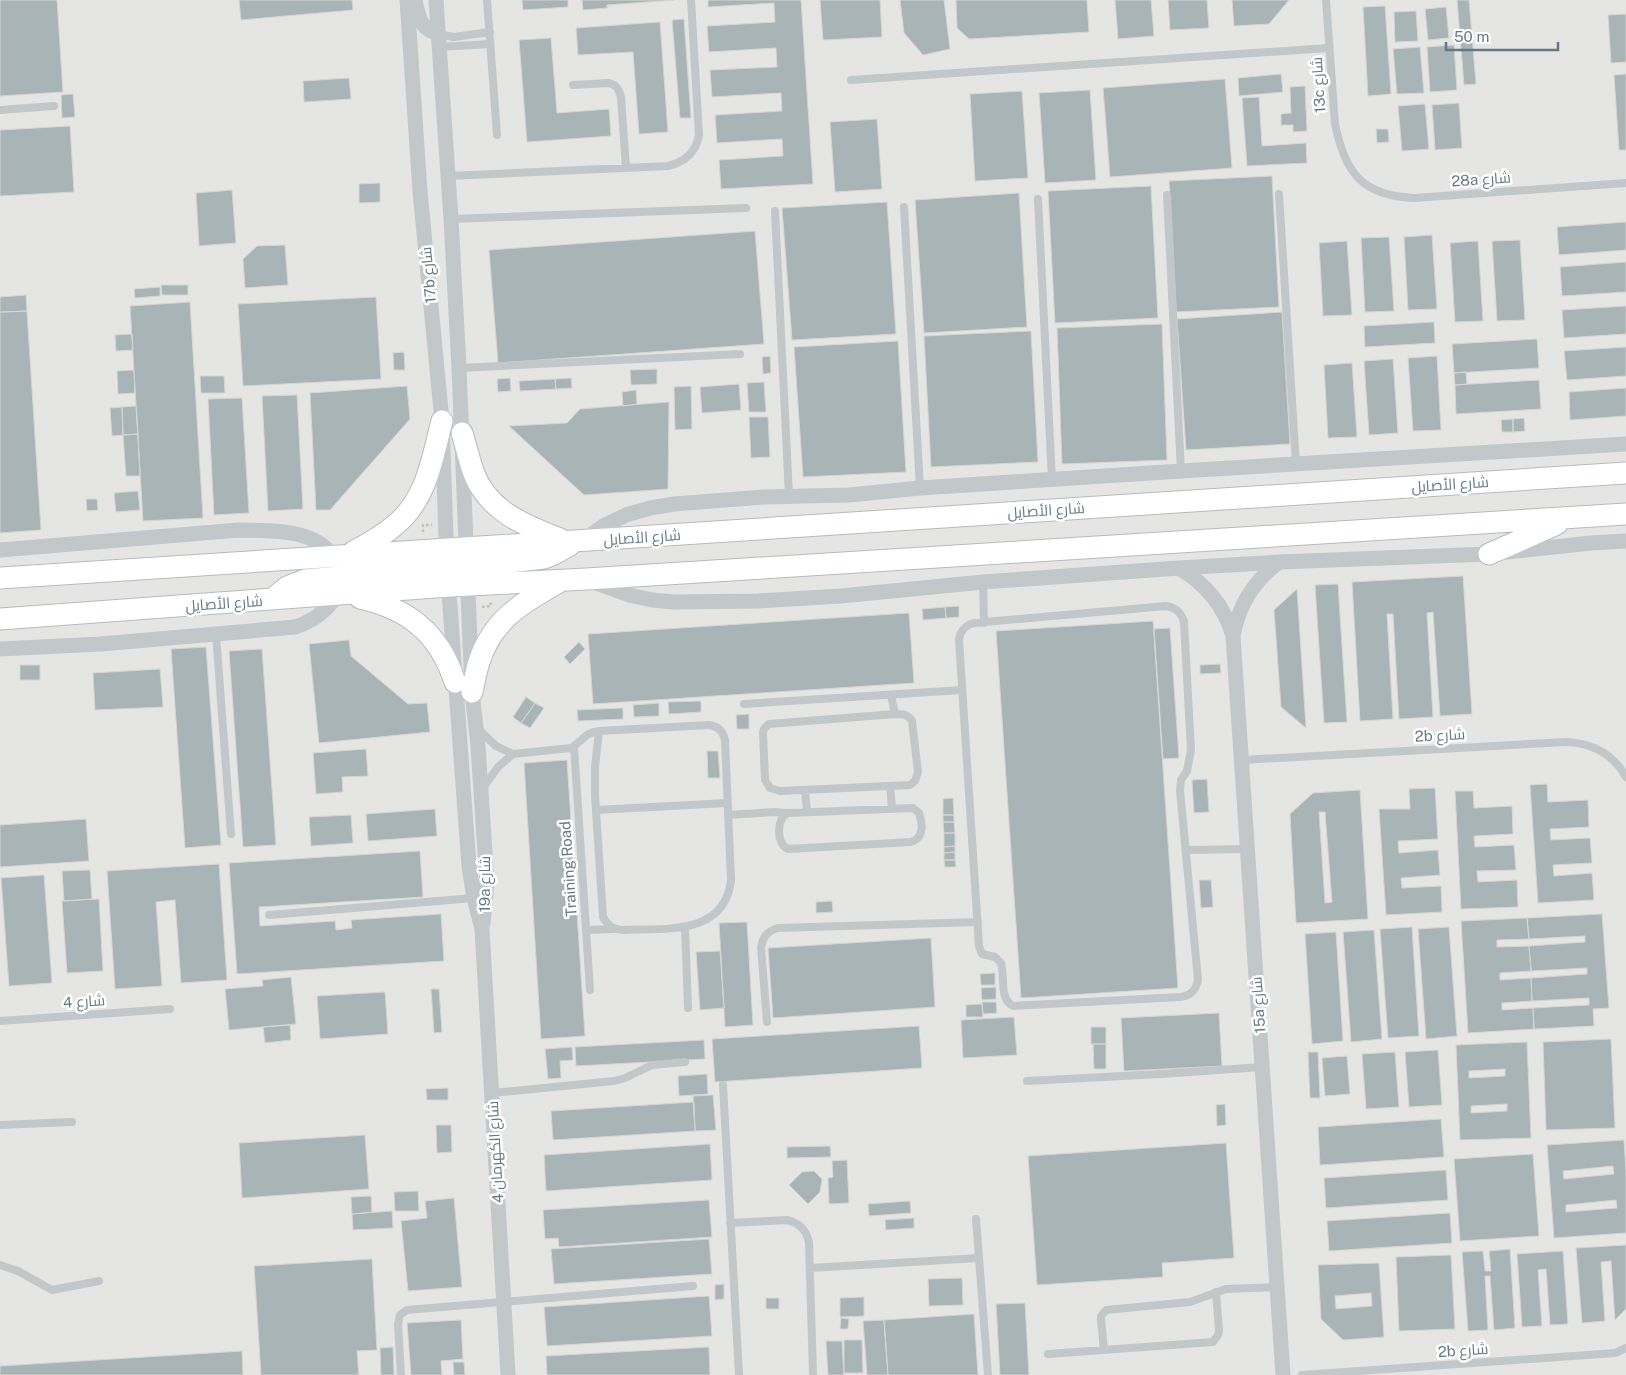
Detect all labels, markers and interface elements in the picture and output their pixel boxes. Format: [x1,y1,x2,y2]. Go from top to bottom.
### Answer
scale bar [1446,20,1558,52]
text: 50 m [1454,28,1489,45]
street label: 13c شارع [1308,56,1331,114]
street label: 28a شارع [1451,168,1512,193]
street label: 17b شارع [417,246,442,304]
street label: شارع الأصايل [1411,473,1490,498]
street label: شارع الأصايل [1007,499,1086,524]
street label: شارع الأصايل [603,526,682,551]
street label: شارع الأصايل [185,592,264,617]
street label: 2b شارع [1414,725,1466,748]
street label: Training Road [556,821,580,917]
street label: 19a شارع [476,856,496,912]
street label: 15a شارع [1248,976,1271,1034]
street label: شارع 4 [62,991,106,1014]
street label: شارع الكهرمان 4 [484,1100,509,1204]
street label: 2b شارع [1437,1340,1489,1363]

